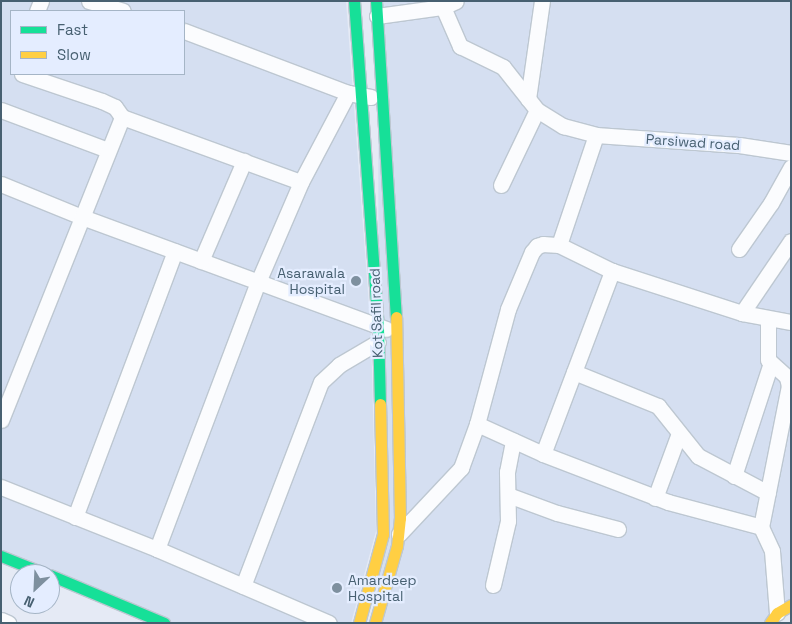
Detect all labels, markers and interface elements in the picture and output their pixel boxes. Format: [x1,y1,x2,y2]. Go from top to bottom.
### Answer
legend [10,10,185,75]
text: Fast [57,20,88,39]
text: Slow [57,45,91,64]
street label: Parsiwad road [645,130,741,154]
place label: Asarawala Hospital [277,265,345,298]
street label: Kot Safil road [366,268,386,358]
marker: Asarawala Hospital [349,274,363,288]
north arrow [10,564,60,614]
place label: Amardeep Hospital [348,572,417,604]
marker: Amardeep Hospital [330,581,344,595]
text: N [21,592,37,612]

